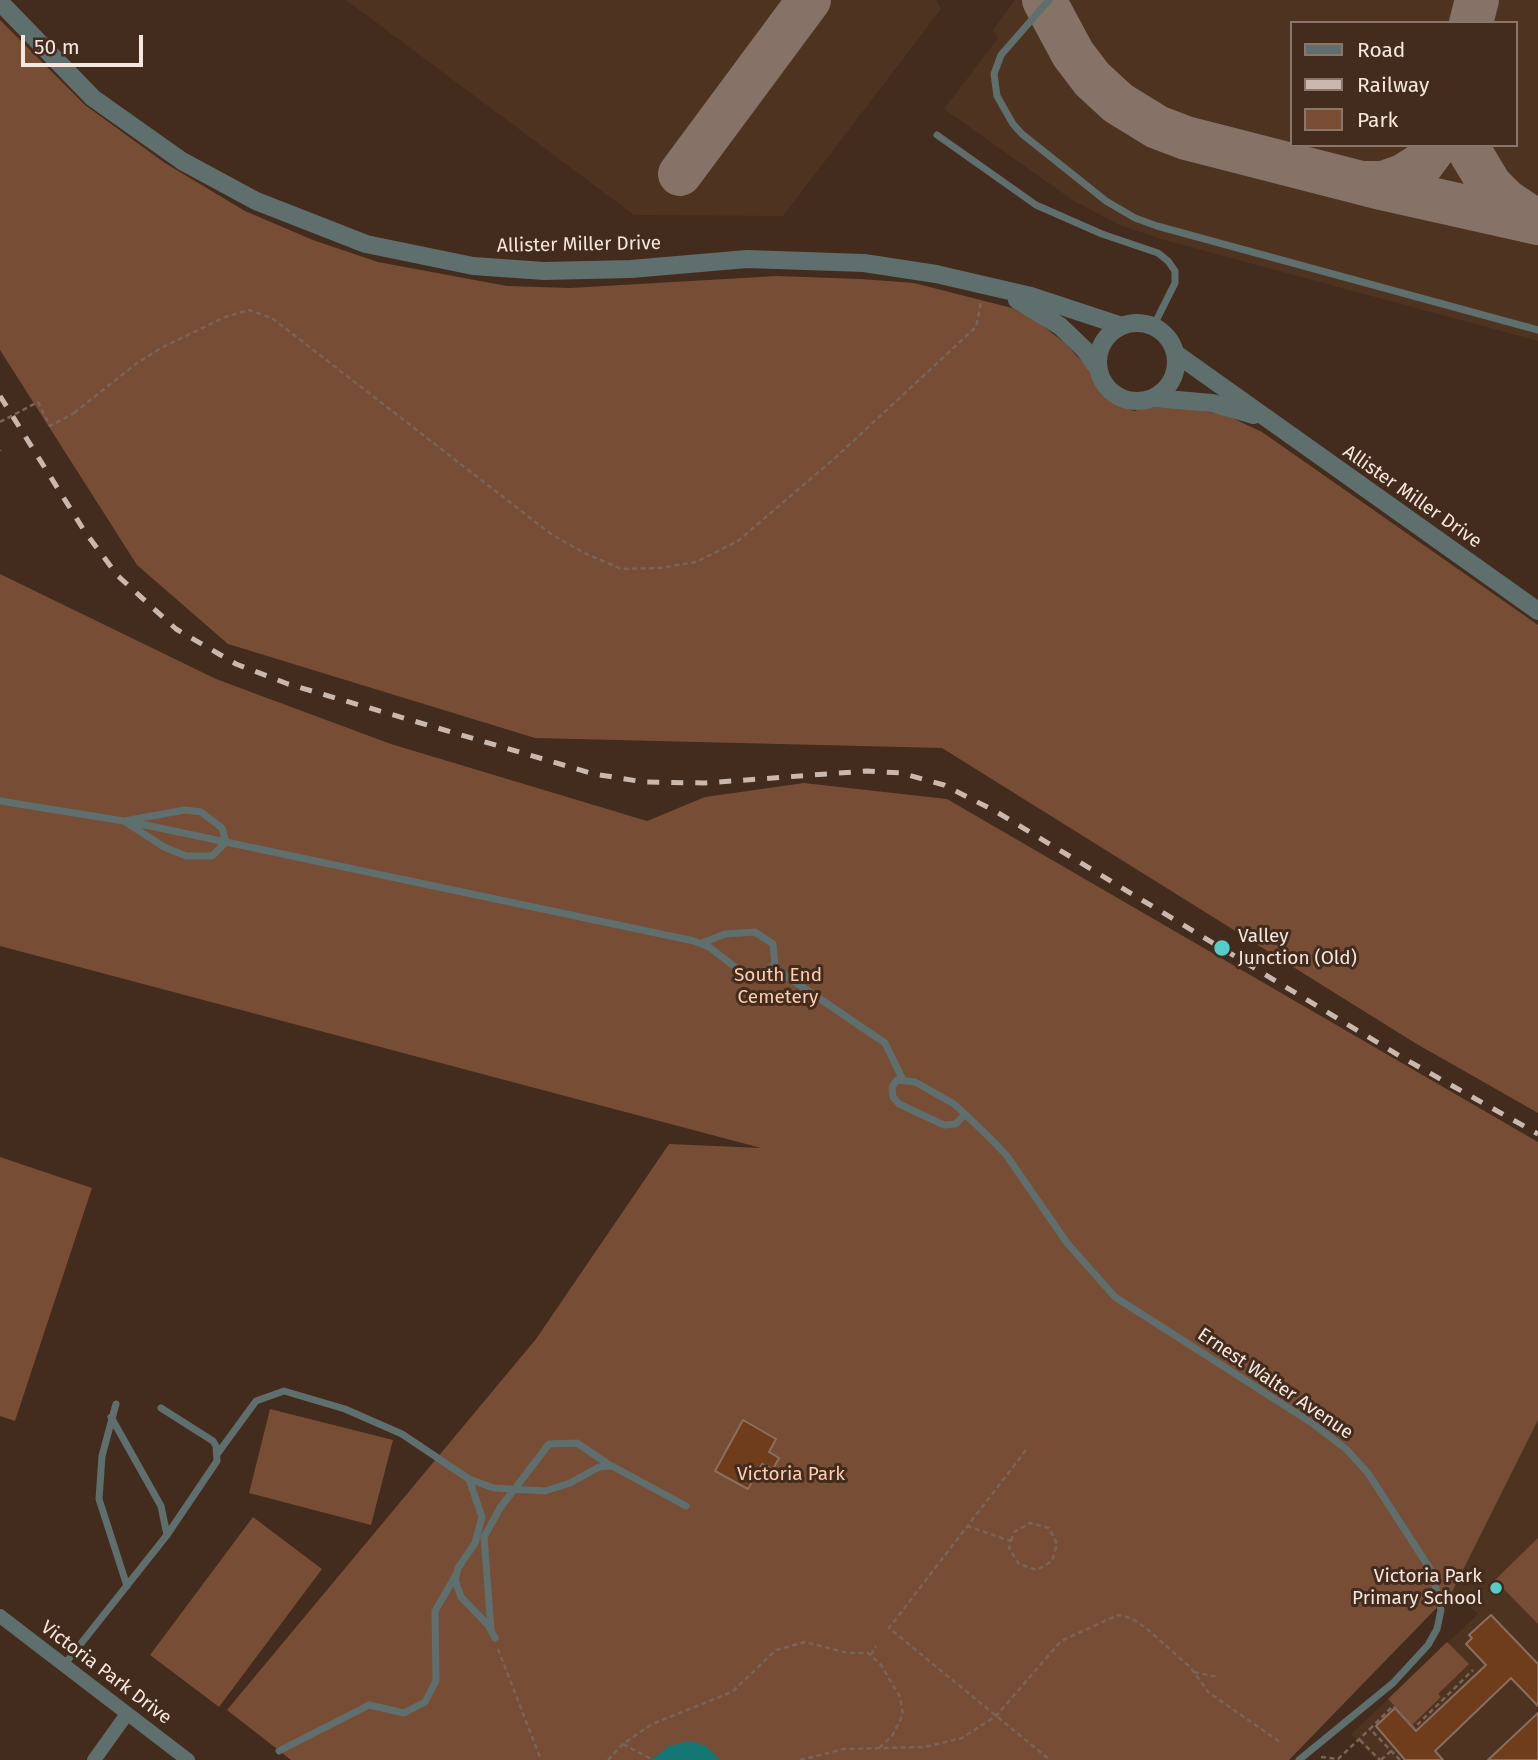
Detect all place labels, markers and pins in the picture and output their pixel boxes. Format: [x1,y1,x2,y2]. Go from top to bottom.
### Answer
place label: Valley Junction (Old) [1238,926,1357,970]
marker: Valley Junction (Old) [1212,938,1232,958]
place label: Victoria Park Primary School [1352,1566,1482,1610]
marker: Victoria Park Primary School [1488,1580,1504,1596]

